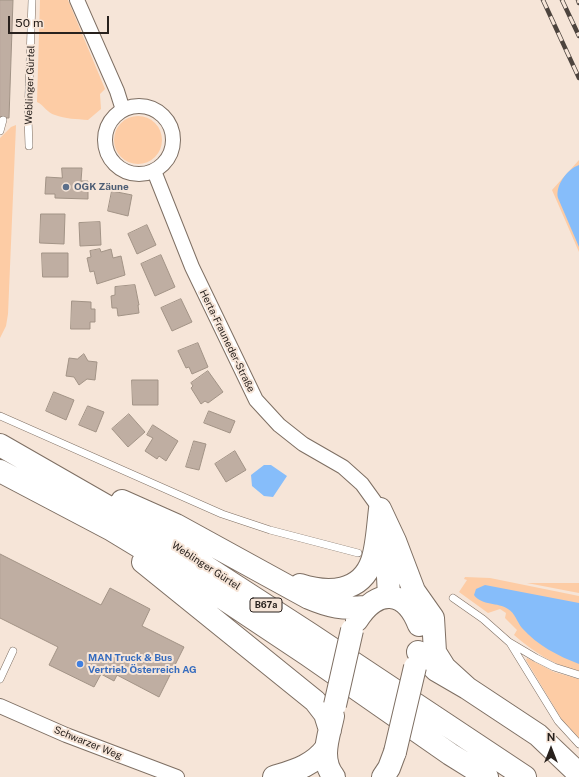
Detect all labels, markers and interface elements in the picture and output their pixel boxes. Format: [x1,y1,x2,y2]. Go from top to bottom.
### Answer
scale bar [10,8,111,34]
text: 50 m [15,16,43,30]
street label: Weblinger Gürtel [23,45,37,125]
place label: OGK Zäune [74,181,129,193]
marker: OGK Zäune [61,182,71,192]
street label: Herta-Frauneder-Straße [197,288,257,394]
street label: Weblinger Gürtel [169,539,243,593]
road number: B67a [250,598,282,612]
place label: MAN Truck & Bus Vertrieb Österreich AG [88,652,197,676]
marker: MAN Truck & Bus Vertrieb Österreich AG [75,659,85,669]
street label: Schwarzer Weg [52,724,124,762]
north arrow [531,729,571,769]
text: N [547,731,555,743]

